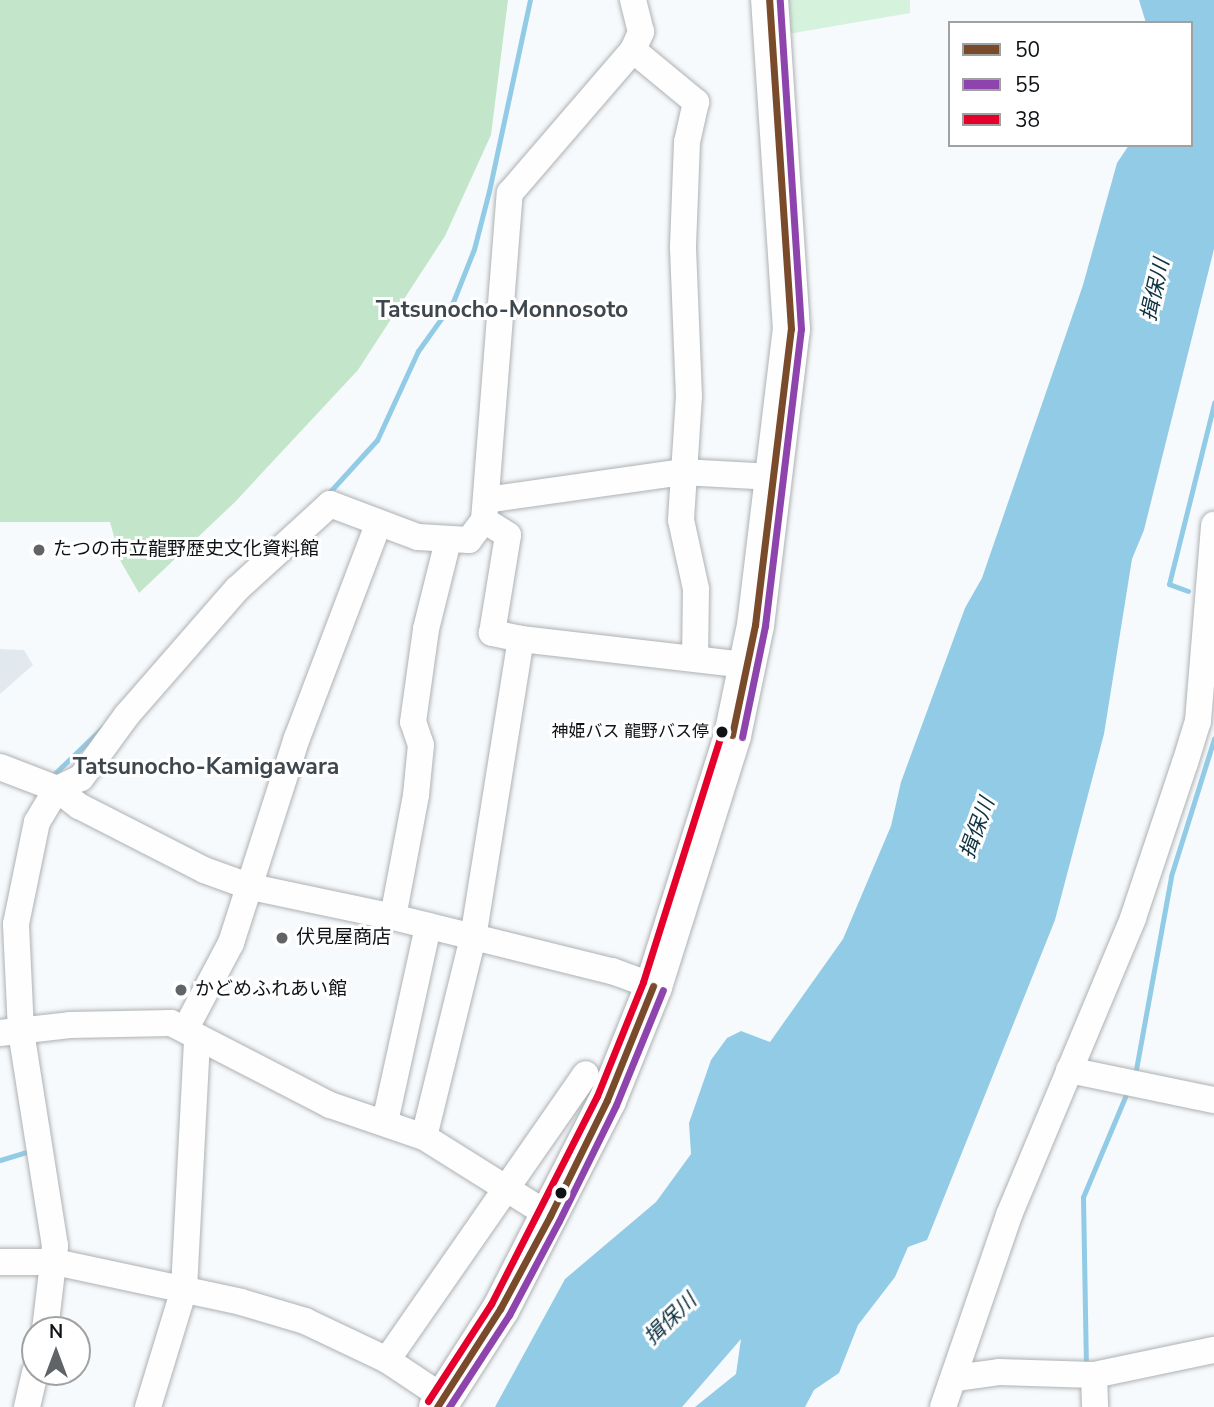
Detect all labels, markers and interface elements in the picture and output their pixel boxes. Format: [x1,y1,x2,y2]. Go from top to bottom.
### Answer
legend [948,21,1193,147]
text: 50 [1015,36,1040,64]
text: 55 [1015,71,1040,99]
text: 38 [1015,106,1040,134]
water label: 揖保川 [1136,256,1174,324]
district label: Tatsunocho-Monnosoto [376,296,628,324]
place label: たつの市立龍野歴史文化資料館 [53,539,319,561]
marker: たつの市立龍野歴史文化資料館 [31,542,47,558]
place label: 神姫バス 龍野バス停 [552,722,709,742]
marker: 神姫バス 龍野バス停 [715,725,729,739]
district label: Tatsunocho-Kamigawara [73,753,339,781]
water label: 揖保川 [954,794,1000,862]
place label: 伏見屋商店 [296,927,391,949]
marker: 伏見屋商店 [274,930,290,946]
place label: かどめふれあい館 [195,979,347,1001]
marker: かどめふれあい館 [173,982,189,998]
unlabelled marker [554,1186,568,1200]
water label: 揖保川 [639,1288,701,1350]
north arrow [21,1316,91,1386]
text: N [49,1319,63,1345]

